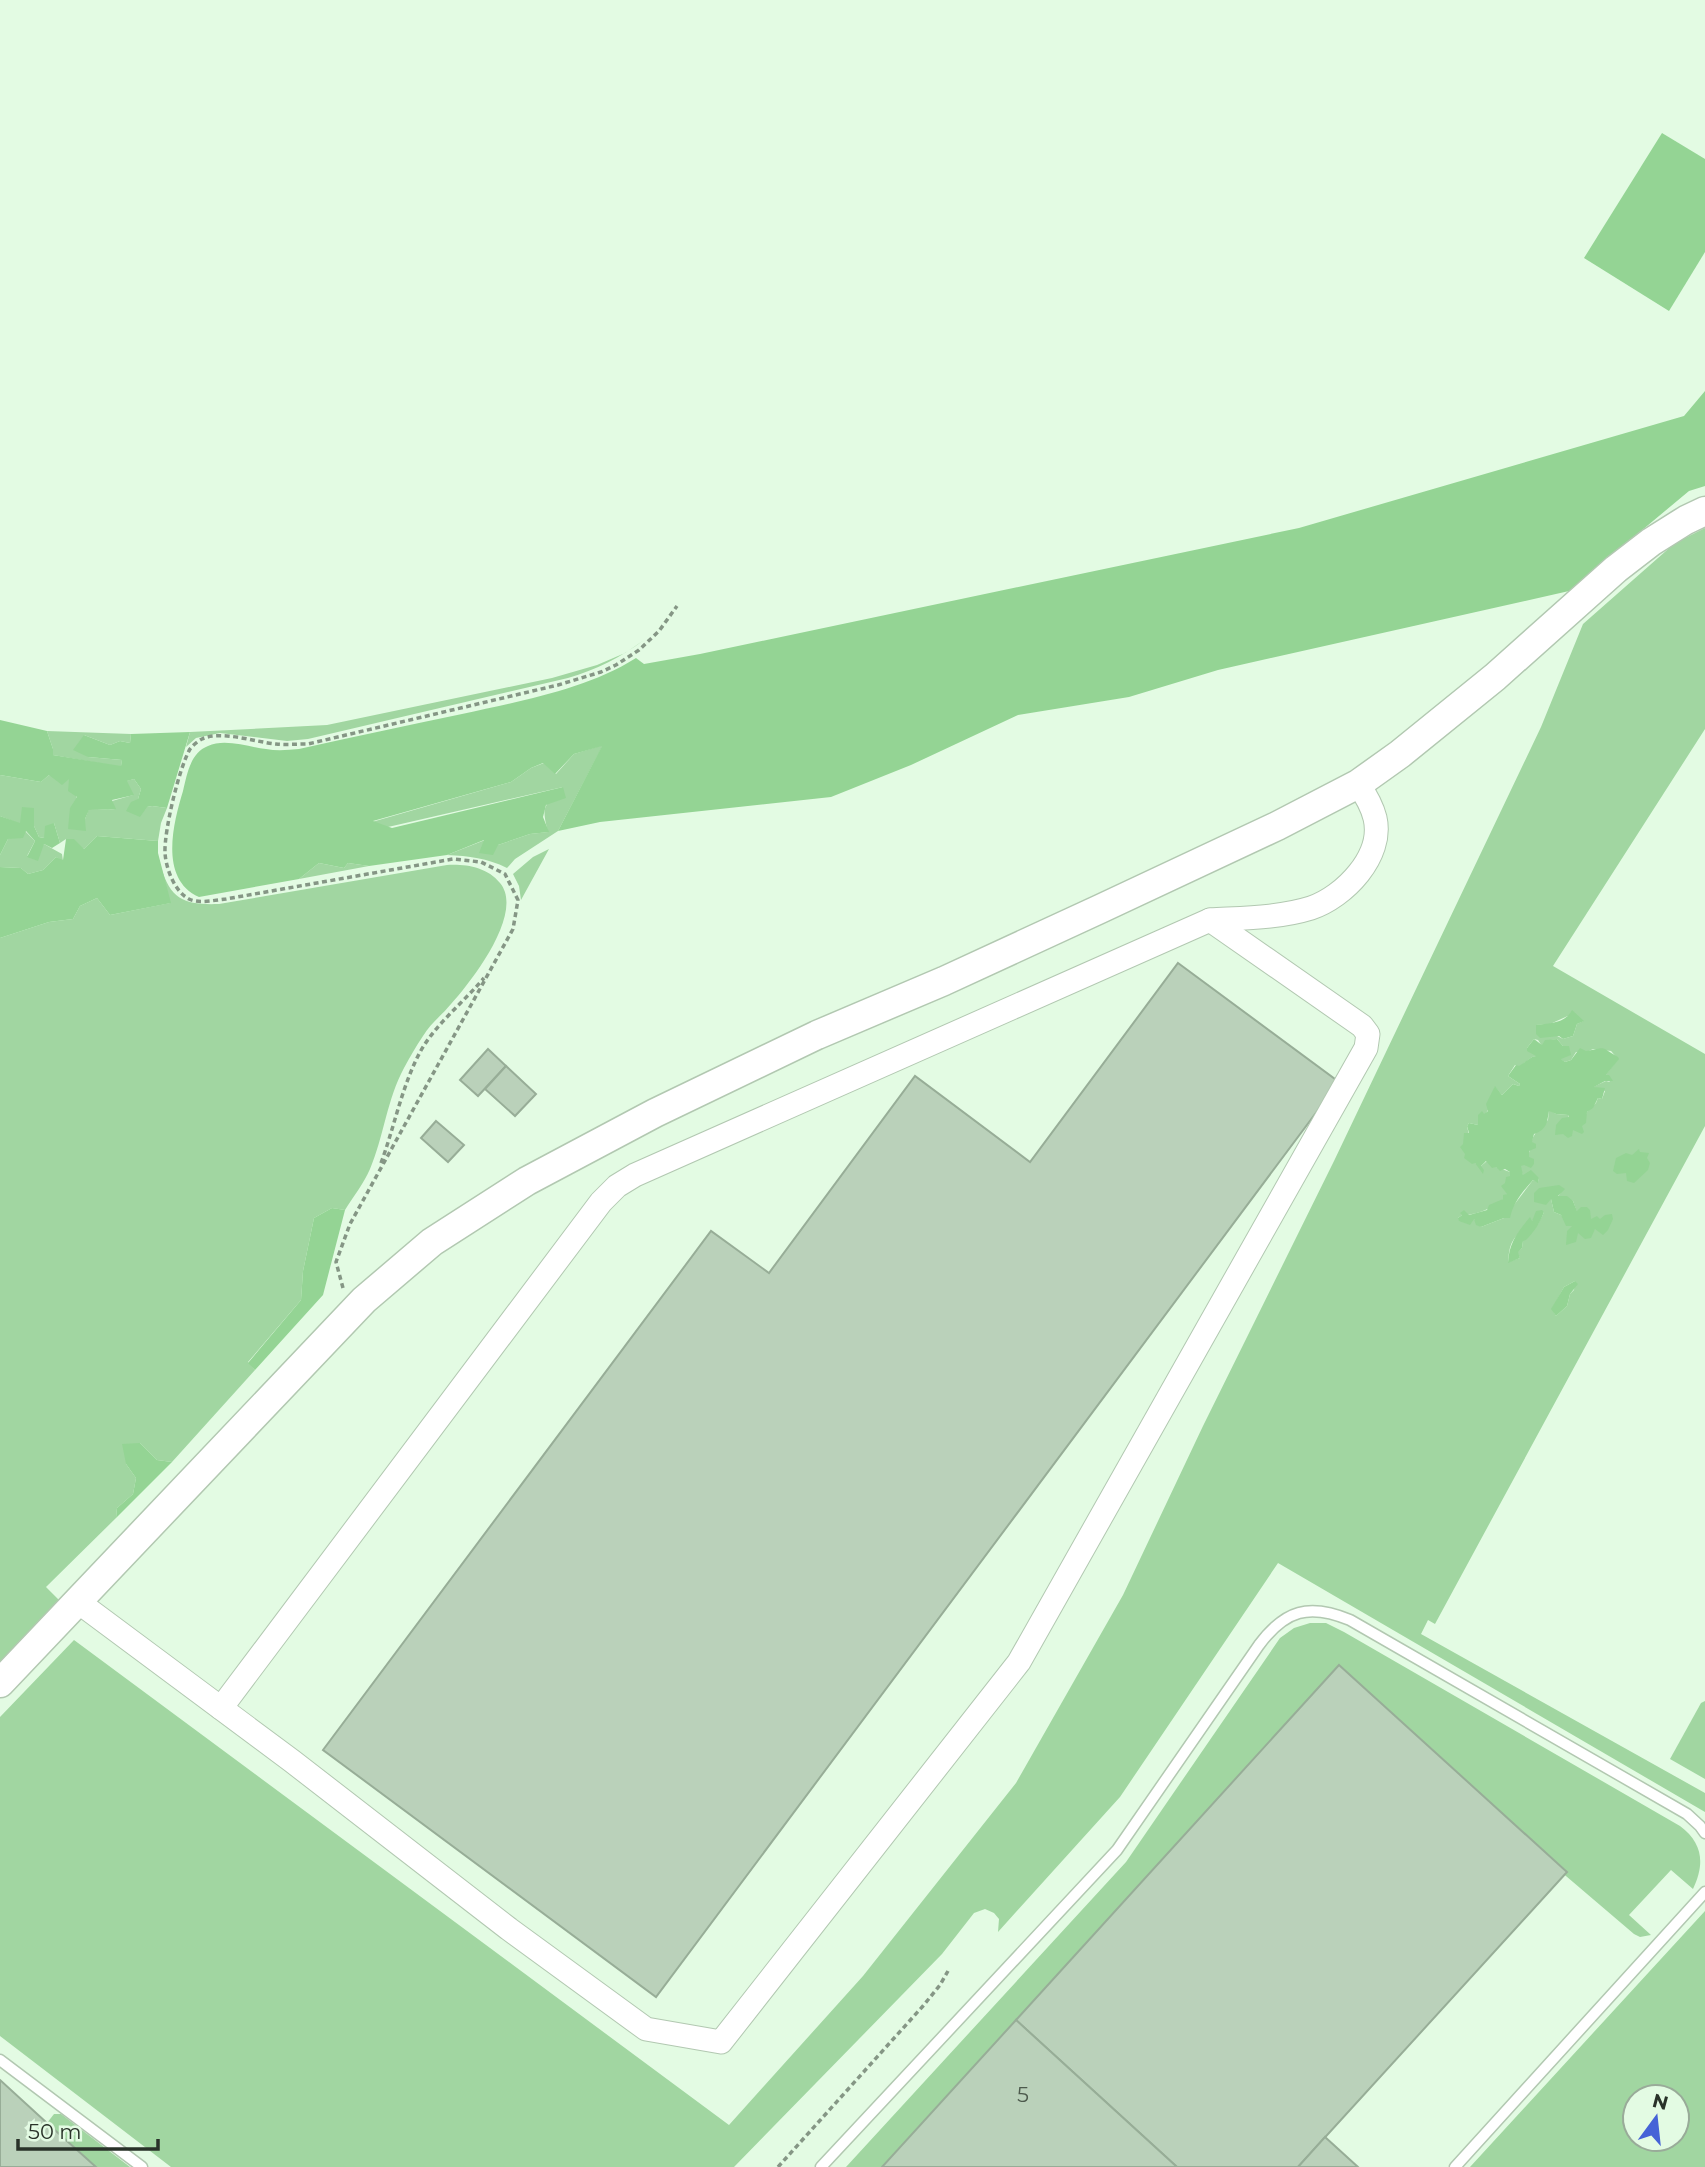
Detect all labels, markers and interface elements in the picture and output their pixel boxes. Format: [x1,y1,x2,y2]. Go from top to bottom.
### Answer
house number: 5 [1017,2082,1029,2107]
north arrow [1621,2083,1691,2153]
text: N [1650,2089,1671,2115]
scale bar [18,2108,158,2152]
text: 50 m [28,2119,82,2144]

